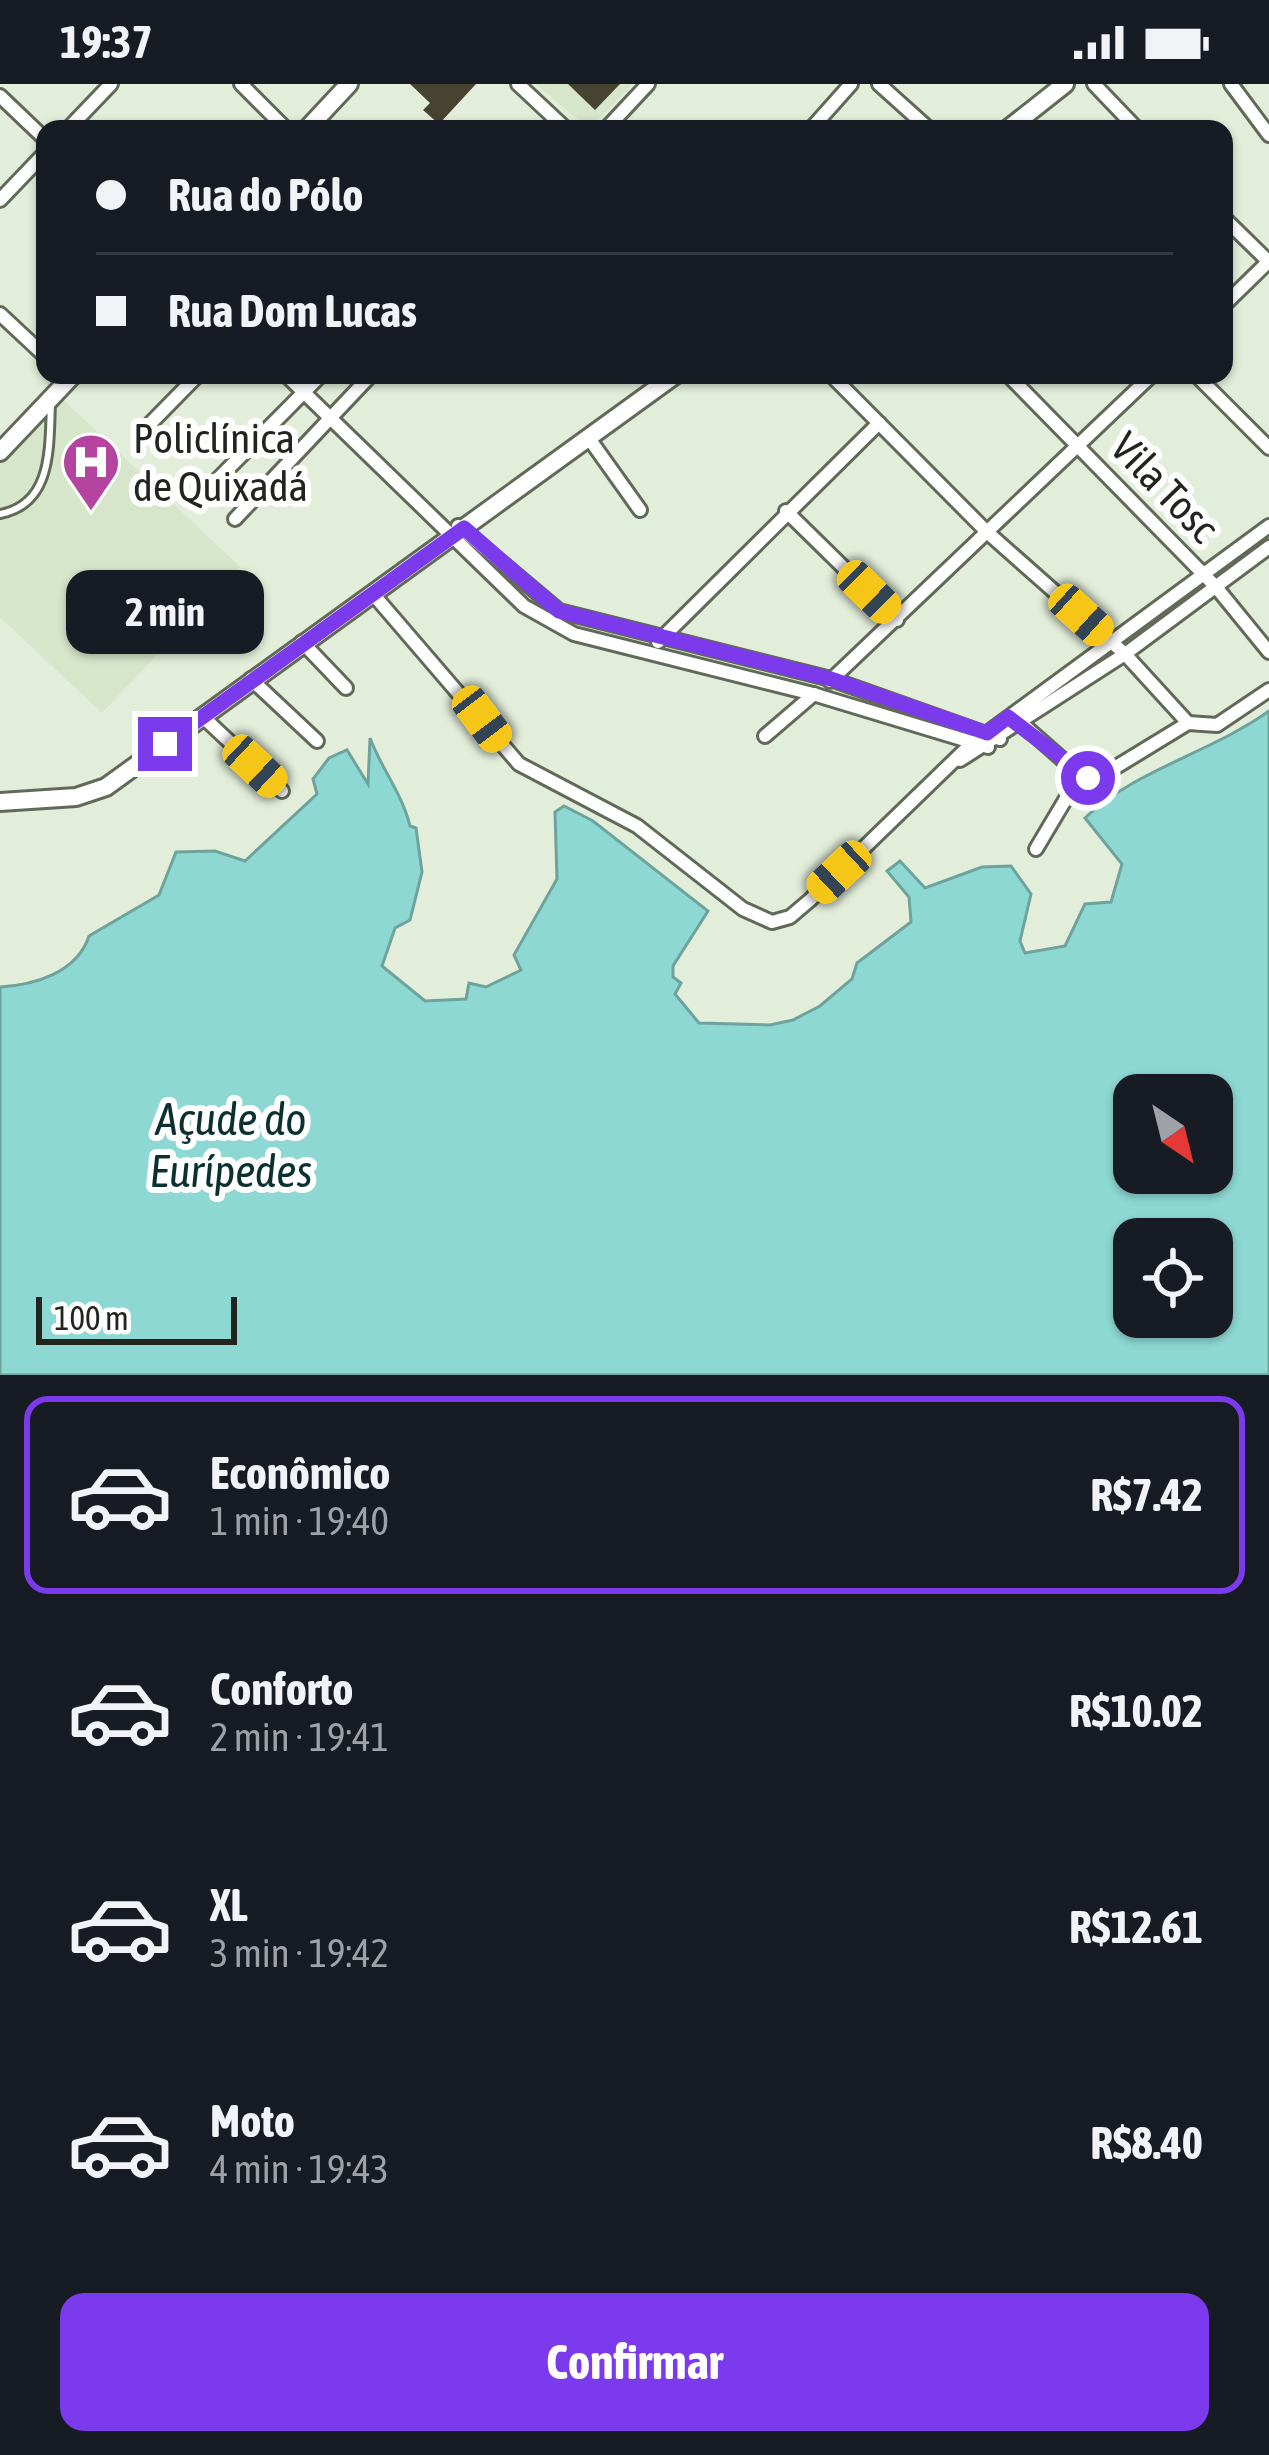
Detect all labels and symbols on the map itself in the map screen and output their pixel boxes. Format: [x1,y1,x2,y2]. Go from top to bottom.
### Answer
place label: Policlínica de Quixadá [133,414,308,510]
street label: Vila Tosc [1102,423,1229,552]
hospital icon: Policlínica de Quixadá [60,431,122,513]
car [831,554,907,630]
callout: 2 min [66,570,264,654]
car [1042,578,1120,652]
car [446,679,518,759]
route end [138,717,192,771]
car [216,728,294,804]
route start [1061,751,1115,805]
car [800,834,878,910]
north arrow [1113,1074,1233,1194]
water label: Açude do Eurípedes [149,1093,313,1197]
scale bar [36,1291,237,1344]

